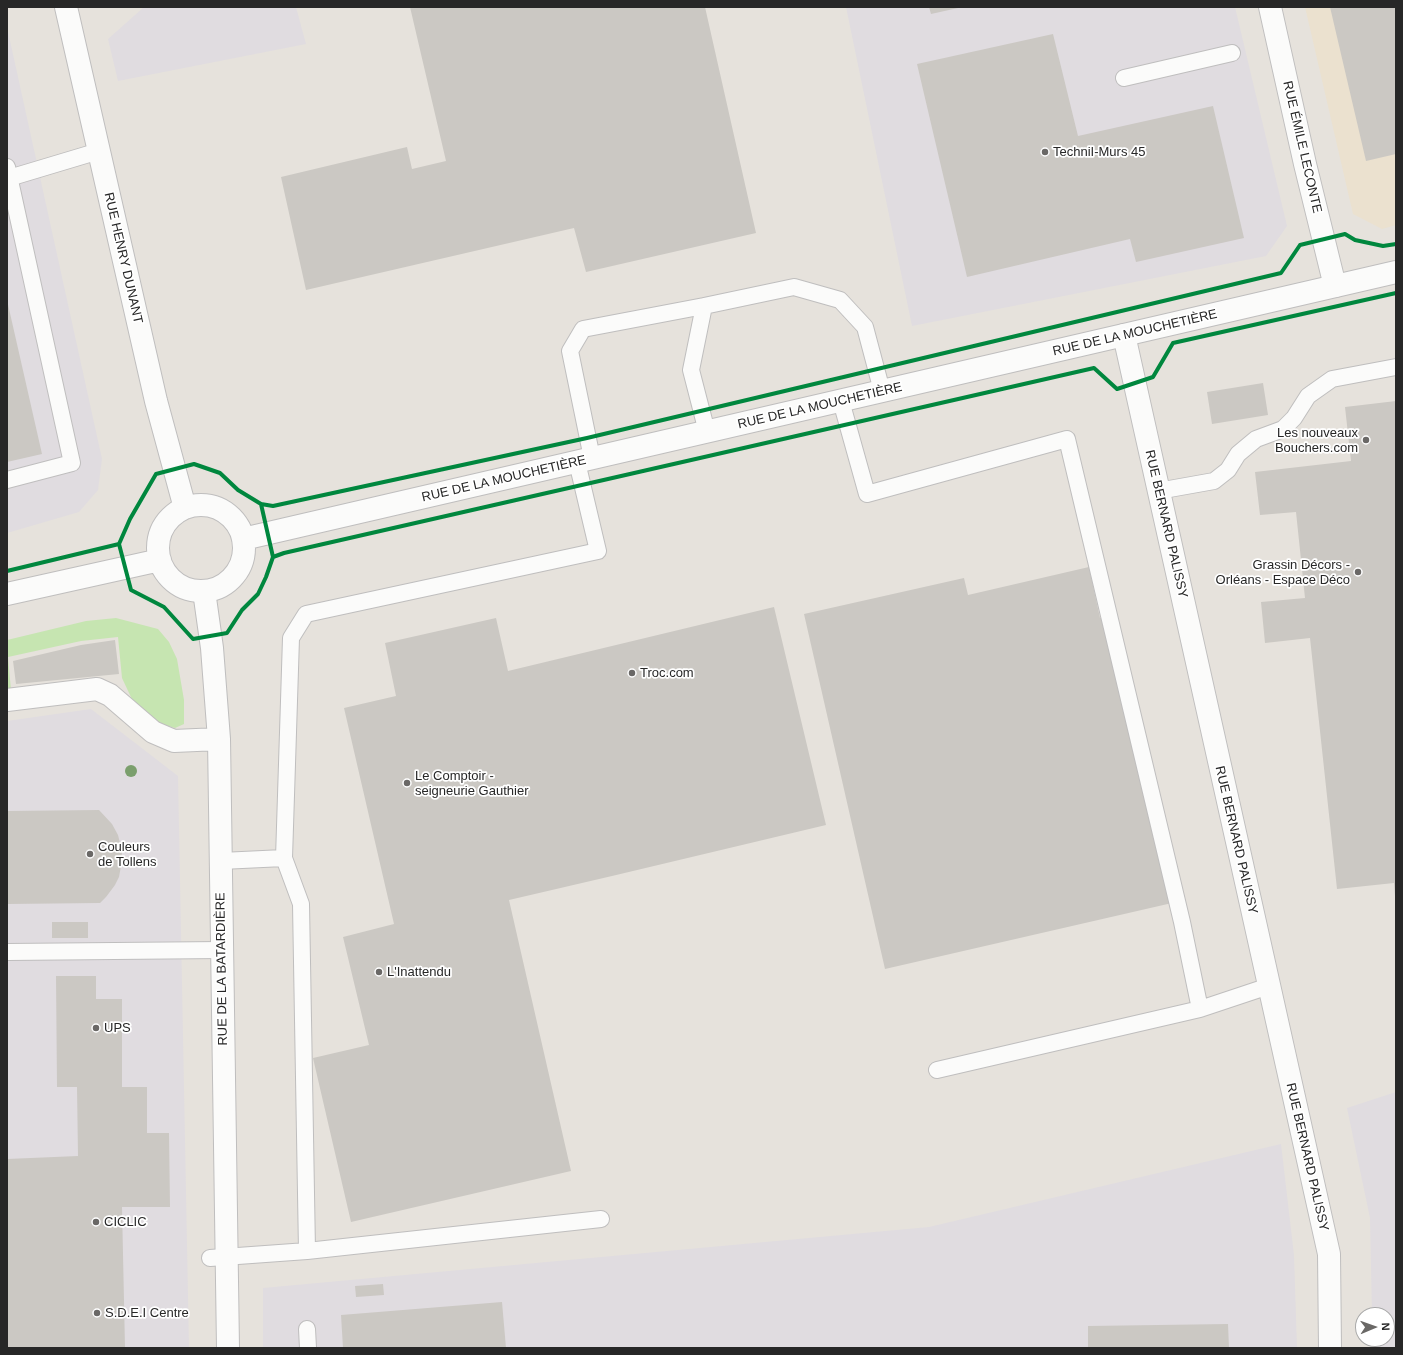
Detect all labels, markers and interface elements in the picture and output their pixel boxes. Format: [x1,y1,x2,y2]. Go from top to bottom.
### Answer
street label: RUE ÉMILE LECONTE [1279,79,1325,215]
place label: TechniI-Murs 45 [1053,144,1145,160]
marker: TechniI-Murs 45 [1040,147,1050,157]
street label: RUE HENRY DUNANT [100,191,146,325]
street label: RUE DE LA MOUCHETIÈRE [1051,306,1219,360]
street label: RUE DE LA MOUCHETIÈRE [736,379,904,433]
place label: Les nouveaux Bouchers.com [1275,425,1358,456]
marker: Les nouveaux Bouchers.com [1361,435,1371,445]
street label: RUE BERNARD PALISSY [1141,448,1191,600]
street label: RUE DE LA MOUCHETIÈRE [420,452,588,506]
place label: Grassin Décors - Orléans - Espace Déco [1216,557,1350,588]
marker: Grassin Décors - Orléans - Espace Déco [1353,567,1363,577]
place label: Troc.com [640,665,694,681]
marker: Troc.com [627,668,637,678]
street label: RUE BERNARD PALISSY [1211,764,1261,916]
place label: Le Comptoir - seigneurie Gauthier [415,768,528,799]
marker: Le Comptoir - seigneurie Gauthier [402,778,412,788]
place label: Couleurs de Tollens [98,839,157,870]
marker: Couleurs de Tollens [85,849,95,859]
street label: RUE DE LA BATARDIÈRE [213,892,231,1046]
place label: L'Inattendu [387,964,451,980]
marker: L'Inattendu [374,967,384,977]
place label: UPS [104,1020,131,1036]
marker: UPS [91,1023,101,1033]
street label: RUE BERNARD PALISSY [1282,1081,1332,1233]
place label: CICLIC [104,1214,147,1230]
marker: CICLIC [91,1217,101,1227]
place label: S.D.E.I Centre [105,1305,189,1321]
north arrow [1355,1307,1395,1347]
marker: S.D.E.I Centre [92,1308,102,1318]
text: N [1380,1322,1392,1331]

